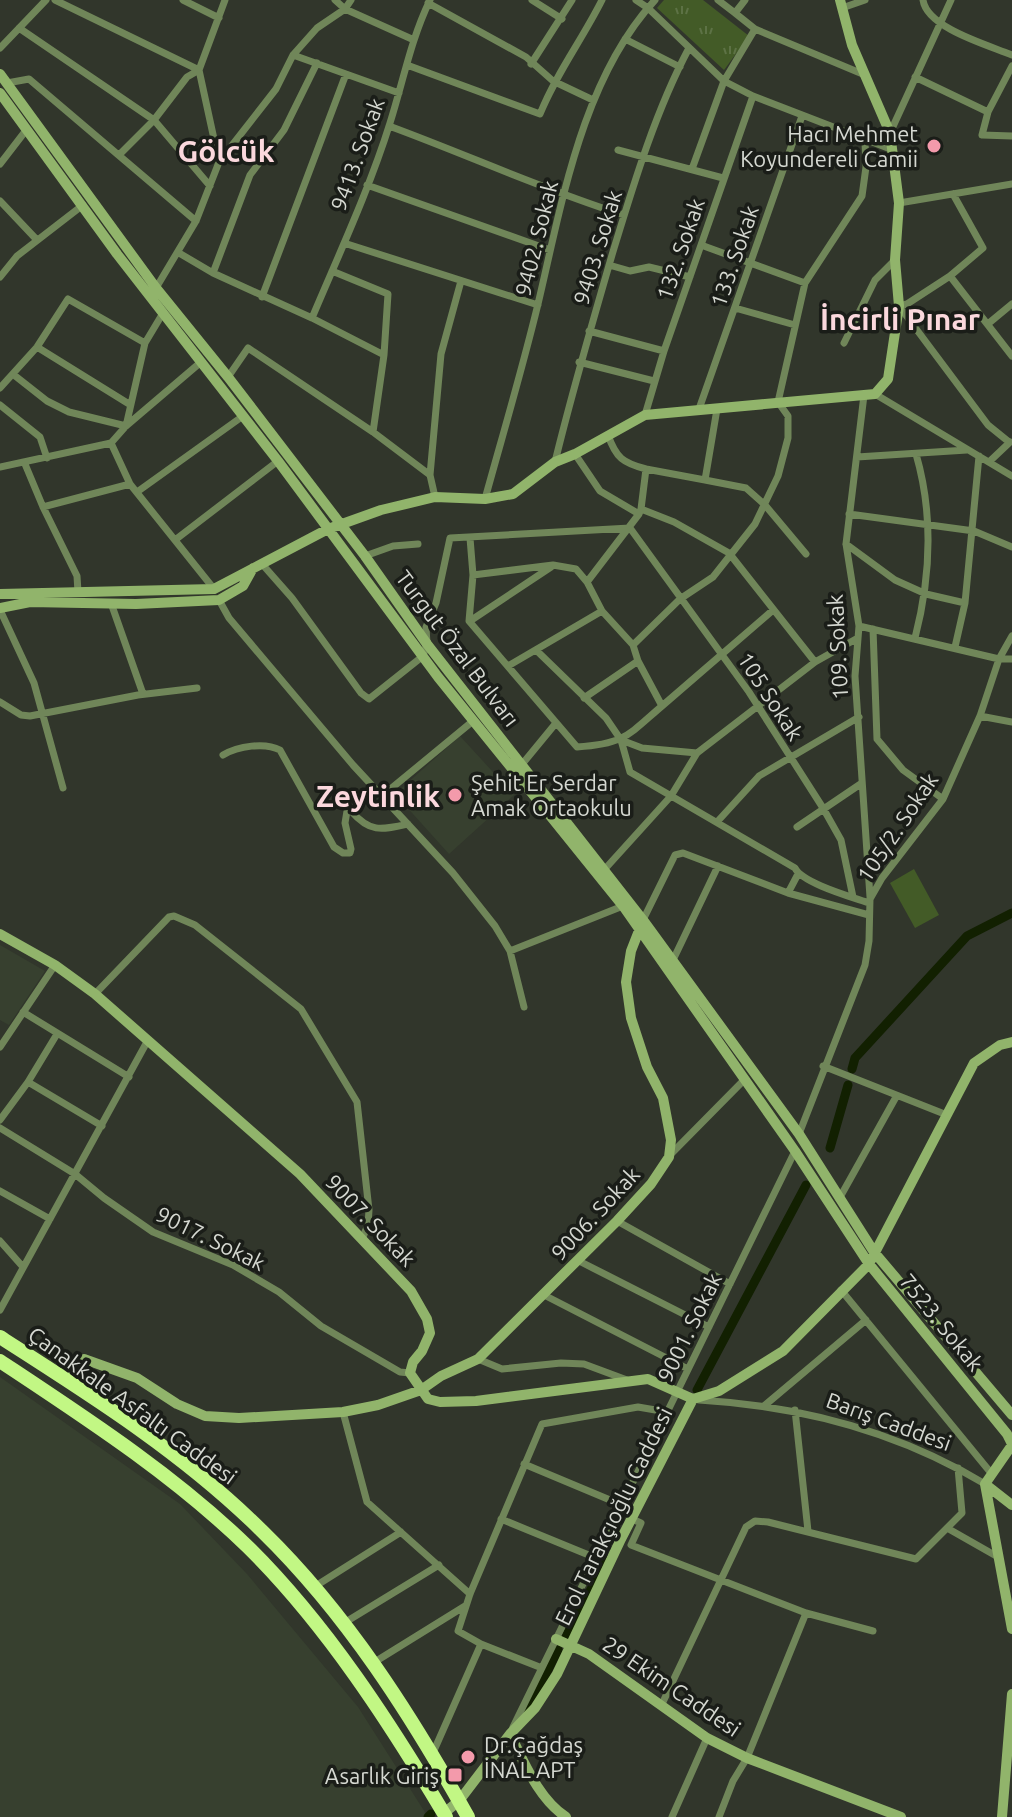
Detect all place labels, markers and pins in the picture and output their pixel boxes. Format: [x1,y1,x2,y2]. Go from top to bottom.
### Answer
place label: Hacı Mehmet Koyundereli Camii [740,121,918,171]
marker: Hacı Mehmet Koyundereli Camii [925,137,943,155]
place label: Şehit Er Serdar Amak Ortaokulu [471,770,632,820]
marker: Şehit Er Serdar Amak Ortaokulu [446,786,464,804]
place label: Dr.Çağdaş İNAL APT [484,1732,583,1782]
marker: Dr.Çağdaş İNAL APT [459,1748,477,1766]
place label: Asarlık Giriş [325,1763,439,1788]
marker: Asarlık Giriş [446,1766,464,1784]

